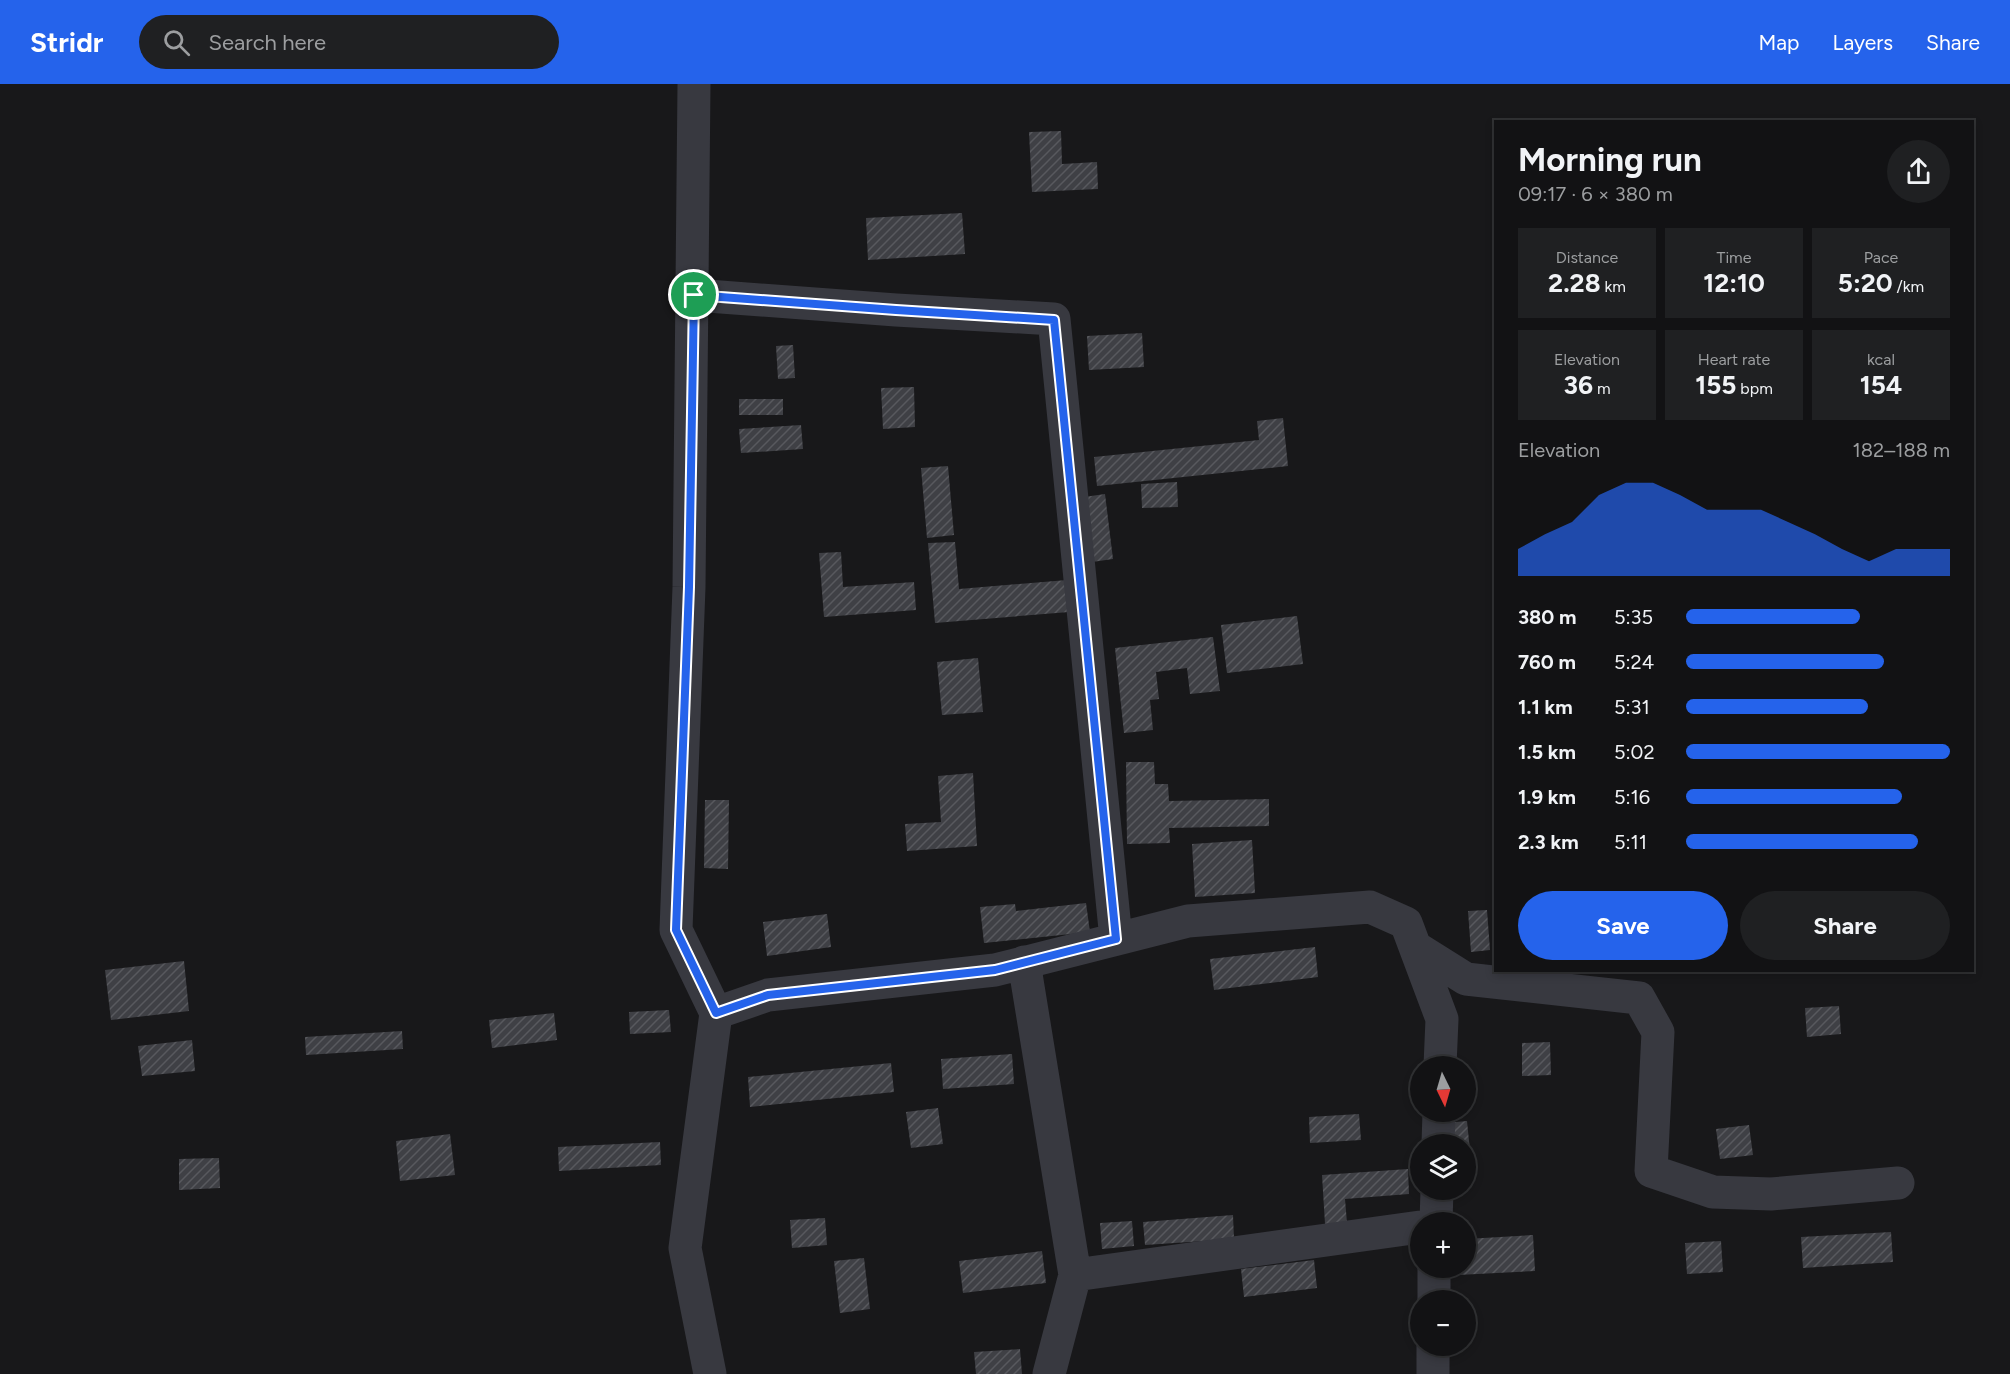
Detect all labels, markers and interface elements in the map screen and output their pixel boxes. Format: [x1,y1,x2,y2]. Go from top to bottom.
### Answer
search box [139,15,559,69]
text: Stridr [30,25,103,59]
icon: search [160,26,193,59]
text: Search here [208,29,326,56]
text: Map [1759,30,1799,55]
text: Layers [1832,30,1893,55]
text: Share [1926,30,1980,55]
text: Morning run [1518,140,1702,179]
button: share [1887,140,1950,203]
text: 09:17 · 6 × 380 m [1518,182,1673,206]
text: Distance [1556,248,1618,267]
text: Time [1717,248,1751,267]
text: Pace [1864,248,1898,267]
text: 2.28 [1548,267,1601,299]
text: 12:10 [1703,267,1765,299]
text: 5:20 [1838,267,1893,299]
pin [668,269,719,320]
text: km [1601,277,1626,296]
text: /km [1893,277,1924,296]
icon: arrive [677,278,710,311]
text: Elevation [1554,350,1620,369]
text: Heart rate [1698,350,1770,369]
text: kcal [1867,350,1895,369]
text: 36 [1563,369,1593,401]
text: 155 [1695,369,1736,401]
text: 154 [1860,369,1902,401]
text: m [1593,379,1611,398]
text: bpm [1736,379,1773,398]
text: Elevation [1518,438,1600,462]
text: 182–188 m [1853,438,1950,462]
text: 380 m [1518,605,1577,629]
text: 5:35 [1614,605,1653,629]
text: 760 m [1518,650,1576,674]
text: 5:24 [1614,650,1654,674]
text: 1.1 km [1518,695,1573,719]
text: 5:31 [1614,695,1650,719]
text: 1.5 km [1518,740,1576,764]
text: 5:02 [1614,740,1655,764]
text: 1.9 km [1518,785,1576,809]
text: 5:16 [1614,785,1650,809]
text: 2.3 km [1518,830,1579,854]
text: 5:11 [1614,830,1647,854]
button: Save [1518,891,1728,960]
button: Share [1740,891,1950,960]
north arrow [1410,1056,1476,1122]
map controls [1410,1056,1476,1356]
button: layers [1410,1134,1476,1200]
button: + [1410,1212,1476,1278]
button: − [1410,1290,1476,1356]

